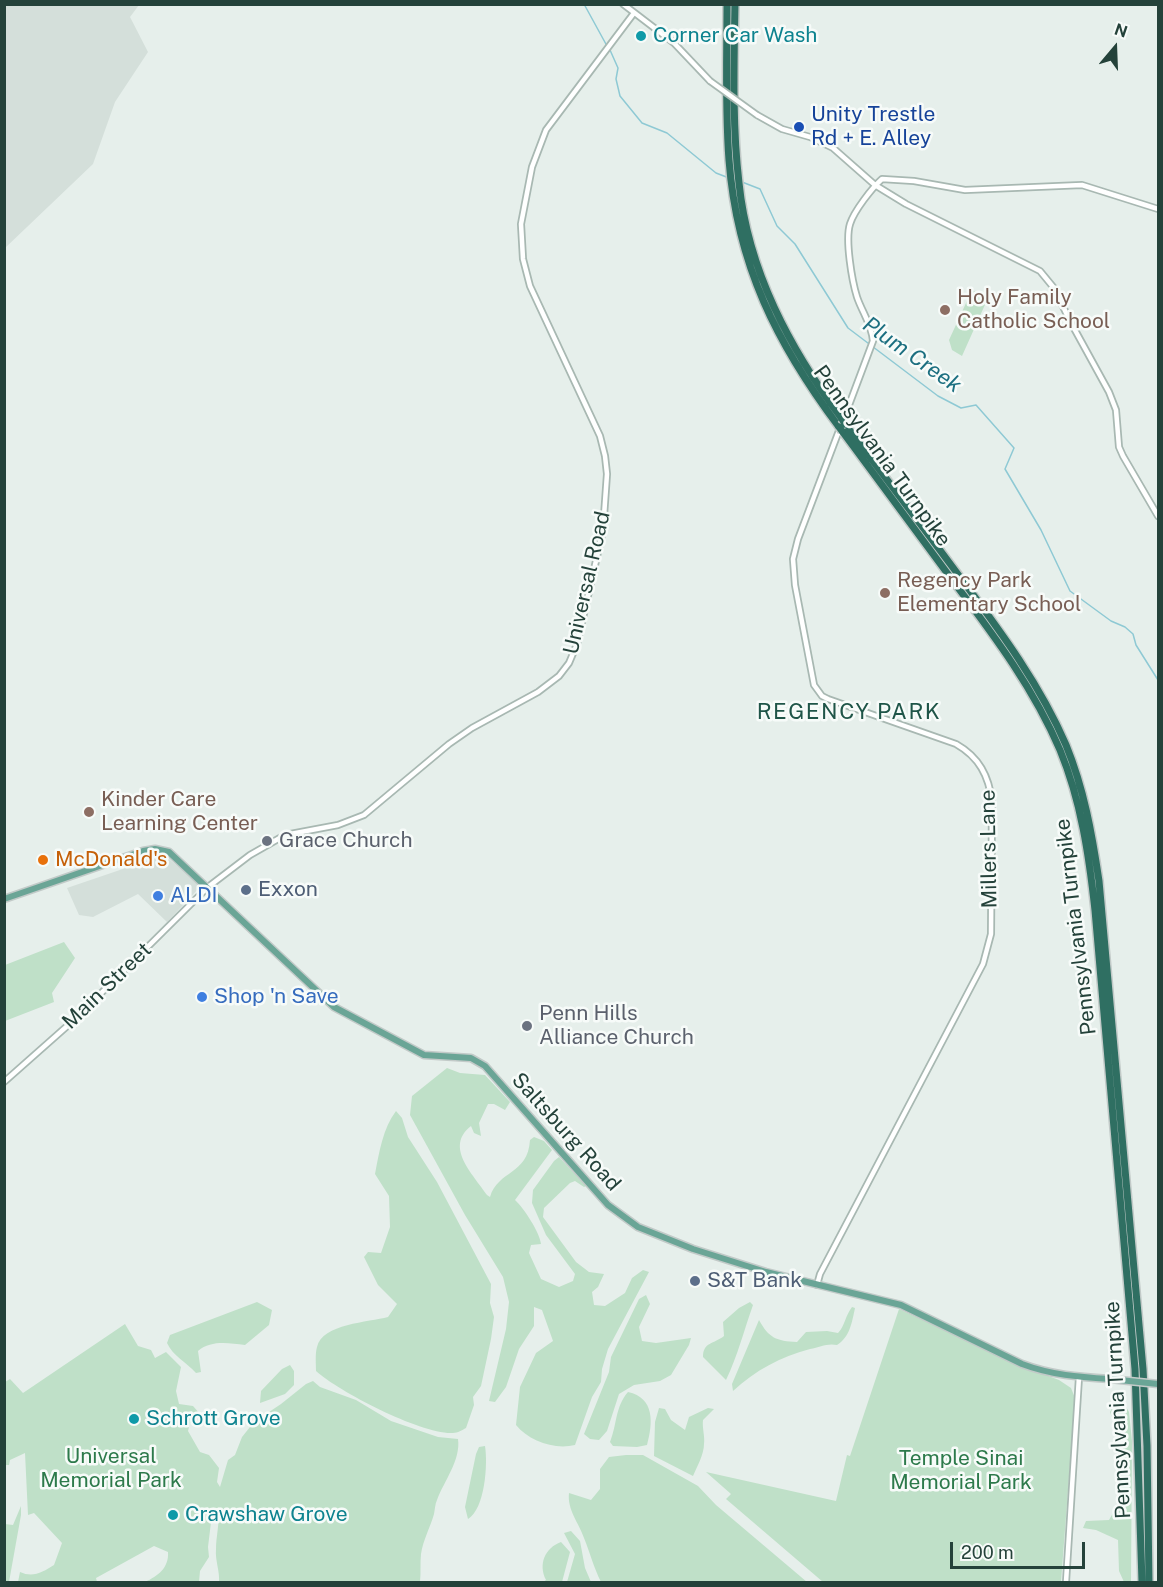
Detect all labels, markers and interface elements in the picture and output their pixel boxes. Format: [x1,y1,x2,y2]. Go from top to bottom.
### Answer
north arrow [1085,18,1145,78]
text: N [1112,19,1130,42]
place label: Corner Car Wash [653,23,817,49]
marker: Corner Car Wash [634,29,648,43]
place label: Unity Trestle Rd + E. Alley [811,102,935,152]
marker: Unity Trestle Rd + E. Alley [792,120,806,134]
place label: Holy Family Catholic School [957,285,1110,335]
marker: Holy Family Catholic School [938,303,952,317]
water label: Plum Creek [858,311,966,399]
street label: Pennsylvania Turnpike [808,360,956,552]
street label: Universal Road [558,509,616,657]
place label: Regency Park Elementary School [897,568,1081,618]
marker: Regency Park Elementary School [878,586,892,600]
district label: REGENCY PARK [757,699,941,725]
place label: Kinder Care Learning Center [101,787,258,837]
street label: Millers Lane [975,789,1003,909]
marker: Kinder Care Learning Center [82,805,96,819]
street label: Pennsylvania Turnpike [1050,817,1102,1037]
place label: Grace Church [279,828,412,854]
marker: Grace Church [260,834,274,848]
place label: McDonald's [55,847,167,873]
marker: McDonald's [36,853,50,867]
place label: Exxon [258,877,318,903]
place label: ALDI [170,883,218,909]
marker: Exxon [239,883,253,897]
marker: ALDI [151,889,165,903]
street label: Main Street [57,937,157,1035]
place label: Shop 'n Save [214,984,339,1010]
marker: Shop 'n Save [195,990,209,1004]
place label: Penn Hills Alliance Church [539,1001,694,1051]
marker: Penn Hills Alliance Church [520,1019,534,1033]
street label: Saltsburg Road [506,1068,626,1196]
place label: S&T Bank [707,1268,802,1294]
marker: S&T Bank [688,1274,702,1288]
street label: Pennsylvania Turnpike [1100,1301,1136,1519]
place label: Schrott Grove [146,1406,281,1432]
marker: Schrott Grove [127,1412,141,1426]
park label: Universal Memorial Park [40,1444,182,1494]
park label: Temple Sinai Memorial Park [890,1446,1032,1496]
place label: Crawshaw Grove [185,1502,348,1528]
marker: Crawshaw Grove [166,1508,180,1522]
scale bar [953,1530,1088,1568]
text: 200 m [961,1542,1014,1563]

